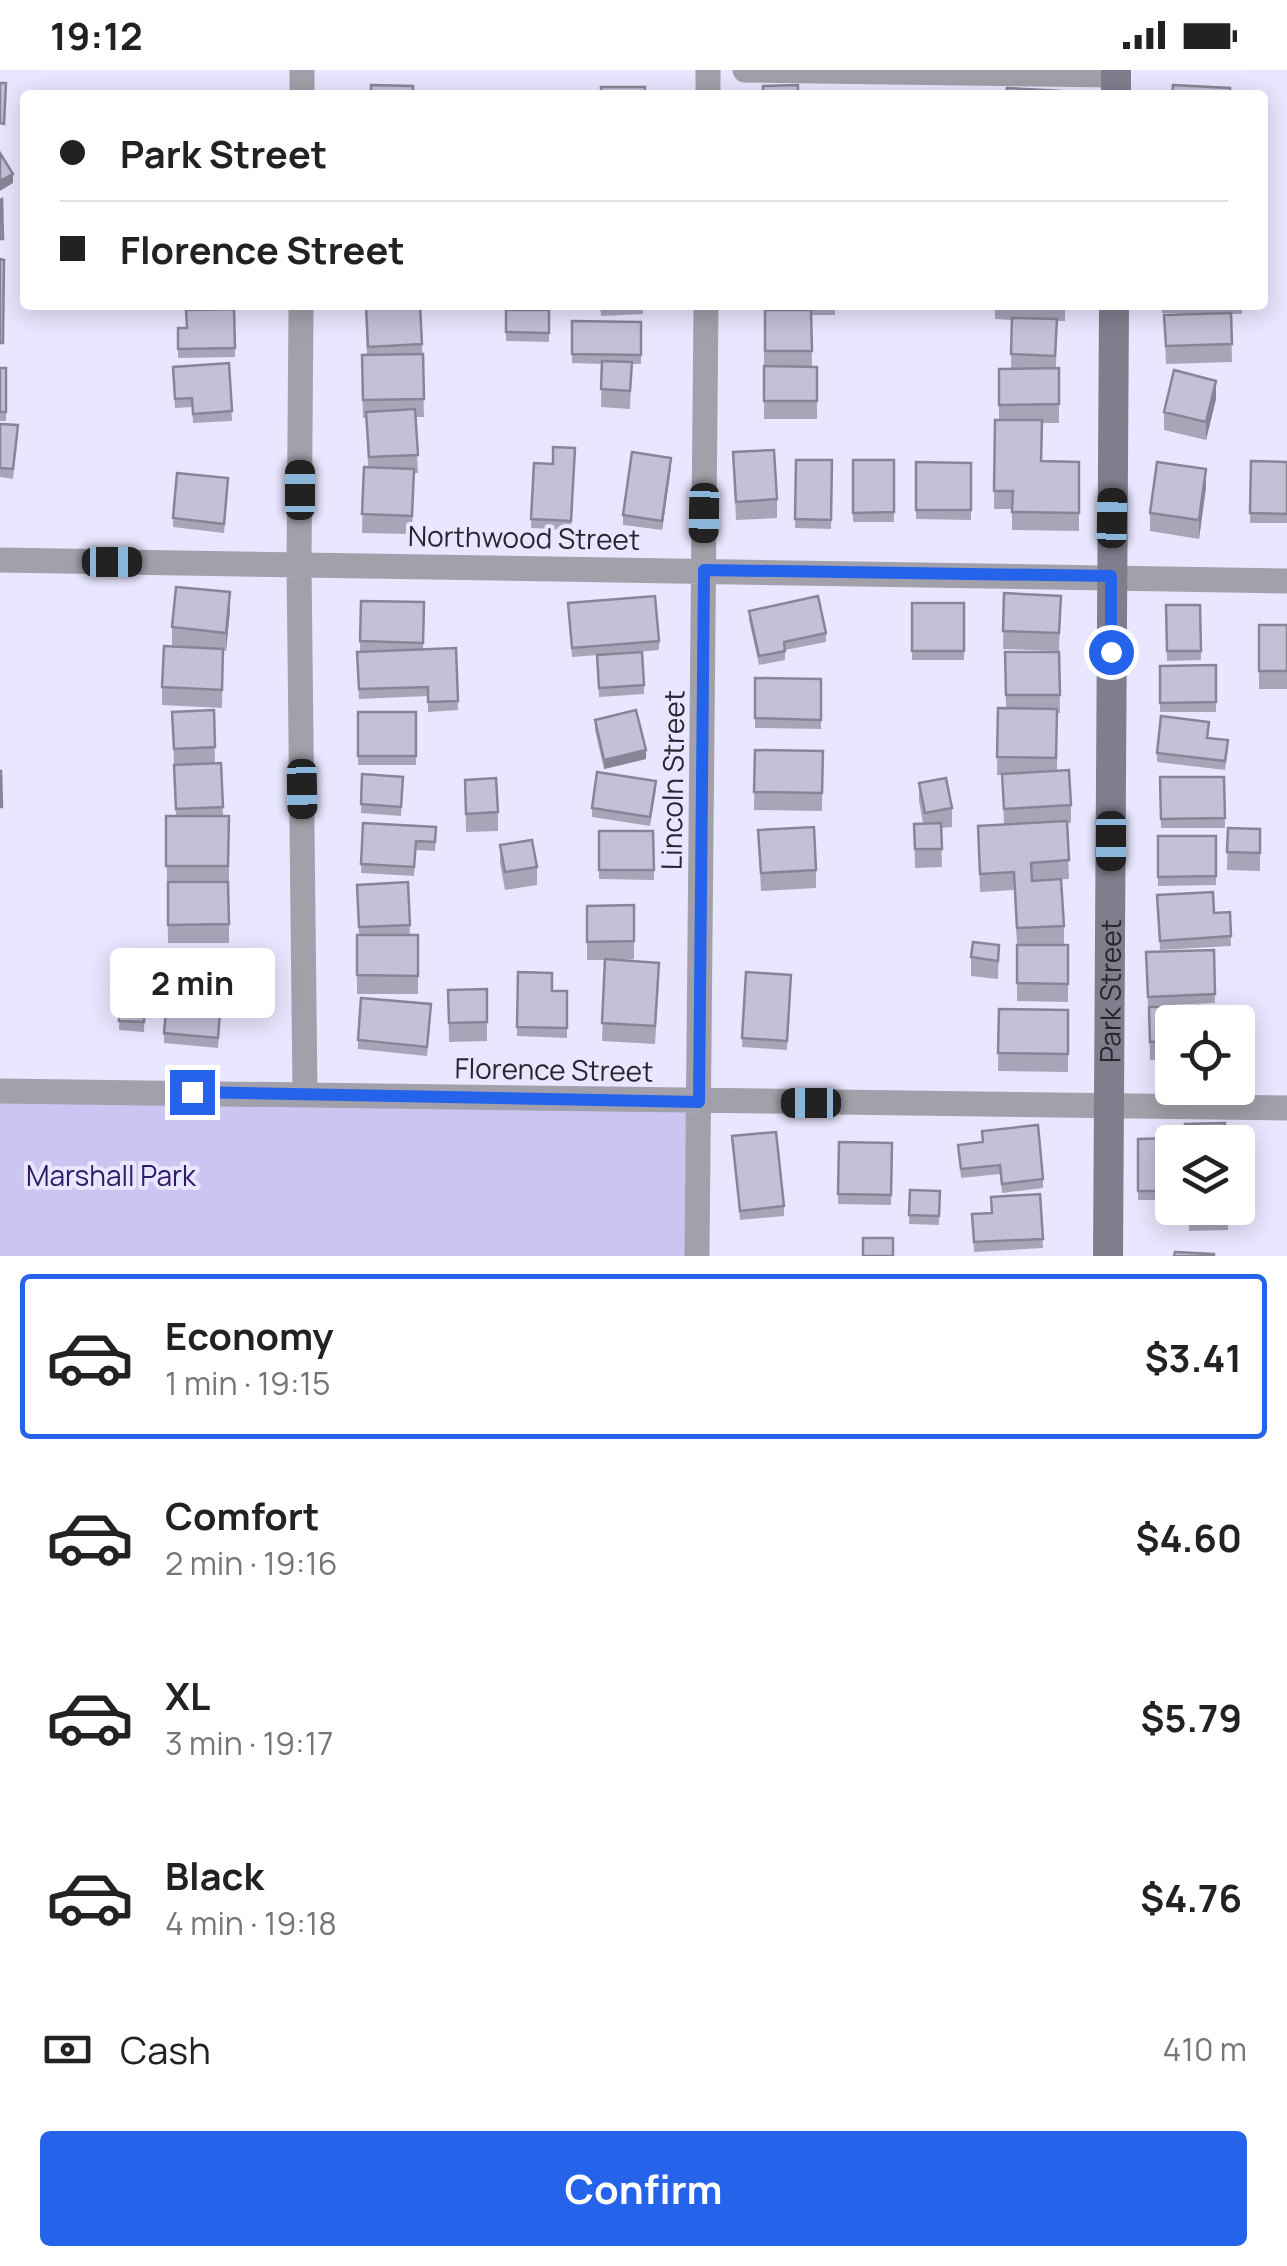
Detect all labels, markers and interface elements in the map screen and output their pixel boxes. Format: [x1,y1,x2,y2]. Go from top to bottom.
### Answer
text: 19:12 [50,9,143,61]
text: Park Street [120,127,327,179]
text: Florence Street [120,223,405,275]
car [285,460,315,520]
car [688,483,720,543]
car [1096,488,1128,548]
street label: Northwood Street [408,516,640,558]
car [82,547,142,577]
route start [1089,630,1134,675]
street label: Lincoln Street [651,690,693,870]
car [286,759,318,819]
car [1096,811,1126,871]
street label: Park Street [1090,919,1129,1063]
callout: 2 min [110,947,274,1017]
text: 2 min [151,961,234,1005]
map controls [1155,1005,1255,1225]
button: locate [1155,1005,1255,1105]
street label: Florence Street [454,1048,654,1090]
route end [170,1070,215,1115]
car [781,1088,841,1118]
button: layers [1155,1125,1255,1225]
park label: Marshall Park [26,1156,197,1194]
text: Economy [165,1309,334,1361]
icon: car [45,1312,135,1402]
text: $3.41 [1145,1331,1242,1383]
text: 1 min · 19:15 [165,1361,330,1405]
text: Comfort [165,1489,319,1541]
icon: car [45,1492,135,1582]
text: $4.60 [1136,1511,1242,1563]
text: 2 min · 19:16 [165,1541,338,1585]
text: XL [165,1669,210,1721]
icon: car [45,1672,135,1762]
text: $5.79 [1140,1691,1242,1743]
text: 3 min · 19:17 [165,1721,333,1765]
text: Black [165,1849,264,1901]
icon: car [45,1852,135,1942]
text: $4.76 [1140,1871,1242,1923]
text: 4 min · 19:18 [165,1901,337,1945]
icon: cash [40,2022,95,2077]
text: Cash [120,2023,211,2075]
text: 410 m [1163,2027,1247,2071]
button: Confirm [40,2131,1247,2246]

